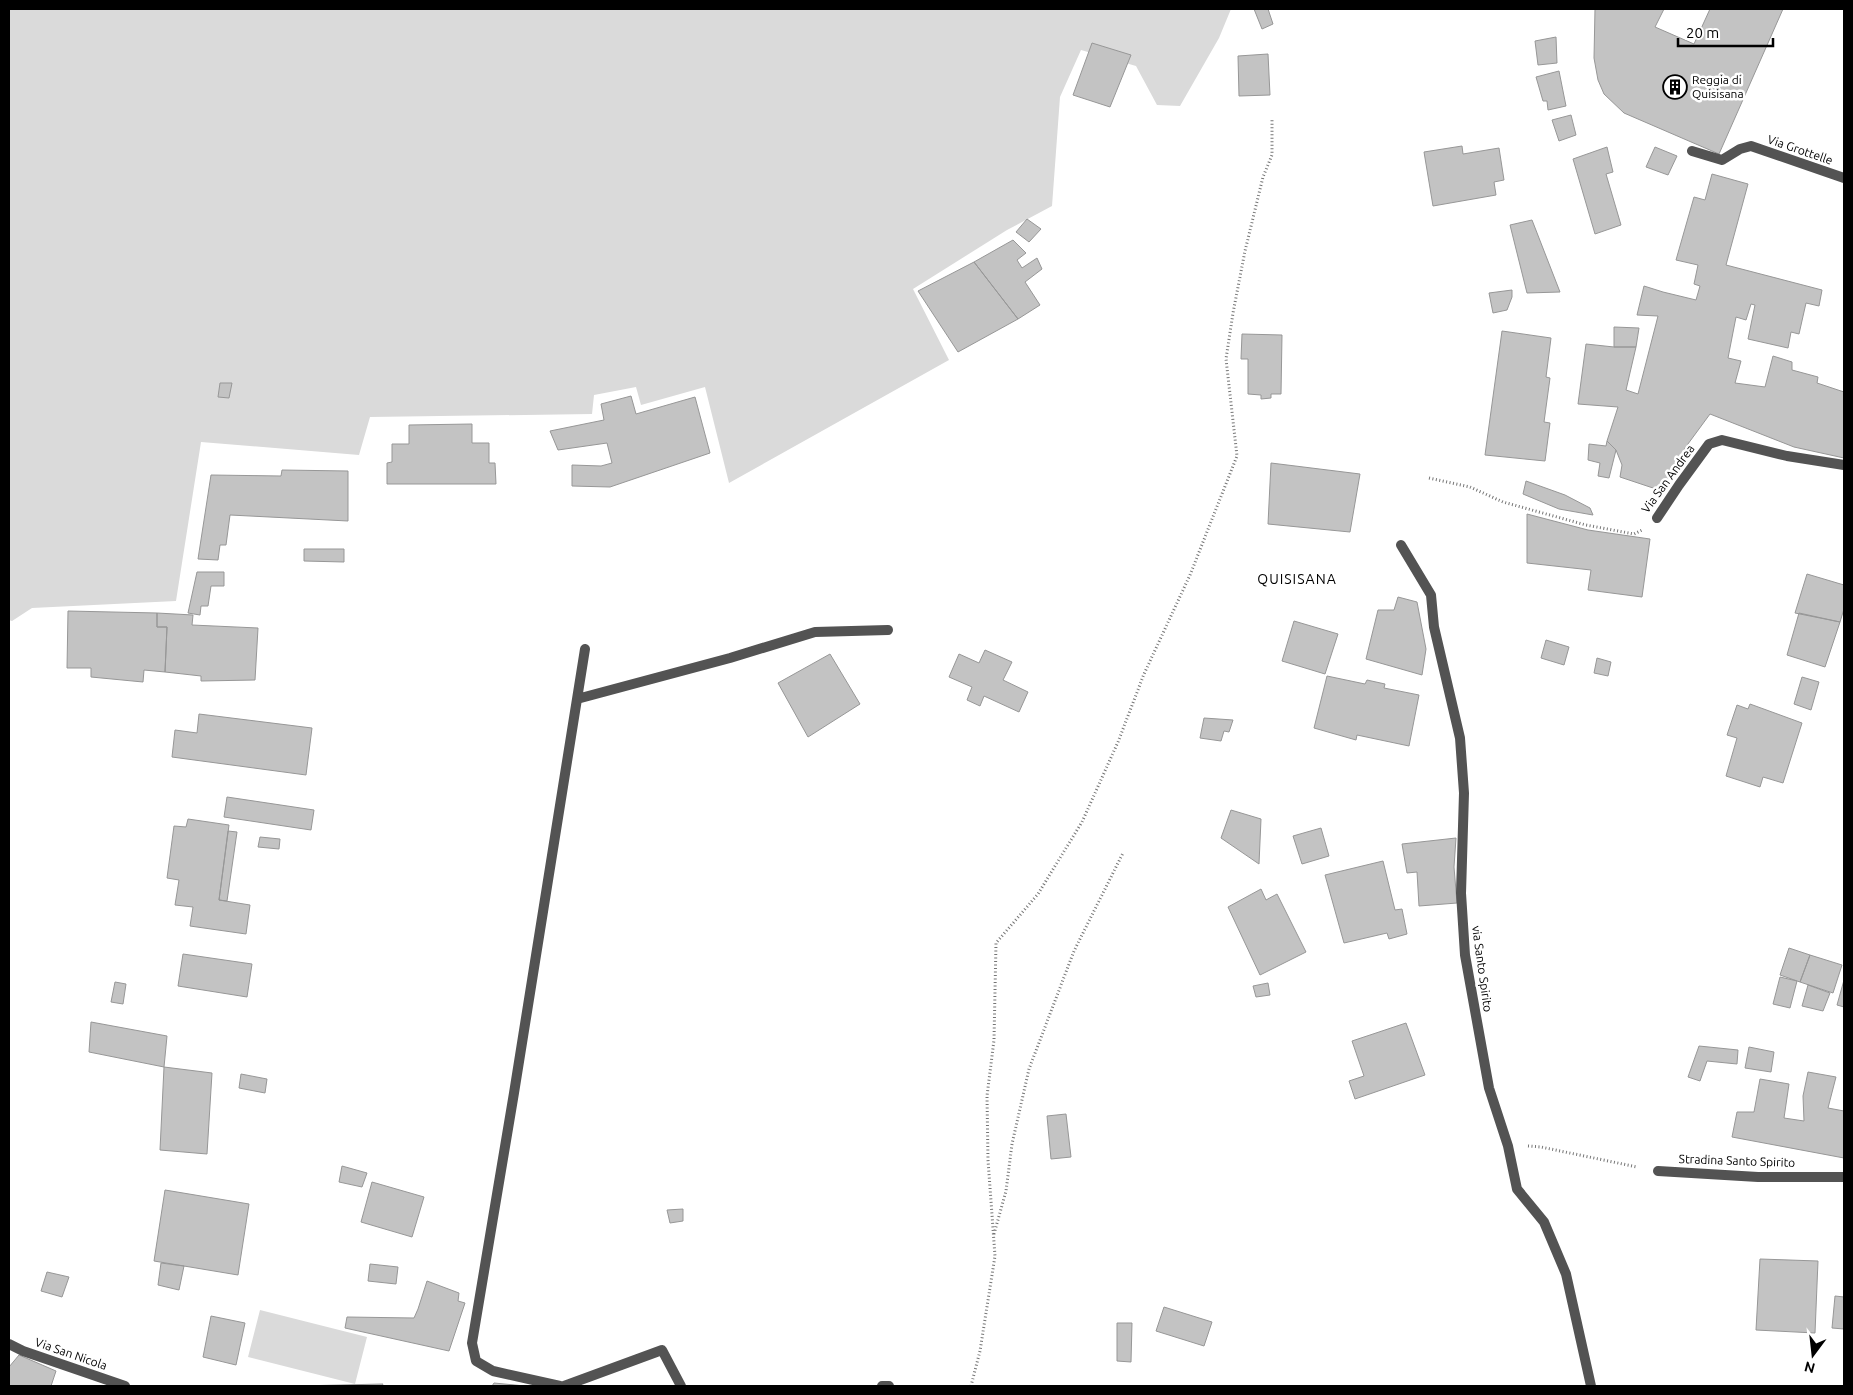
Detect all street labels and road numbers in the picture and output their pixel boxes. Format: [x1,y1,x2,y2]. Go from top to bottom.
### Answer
street label: Via Grottelle [1766,132,1835,167]
street label: Via San Andrea [1639,442,1697,515]
street label: via Santo Spirito [1470,925,1495,1013]
street label: Stradina Santo Spirito [1679,1152,1796,1169]
street label: Via San Nicola [33,1335,109,1372]

